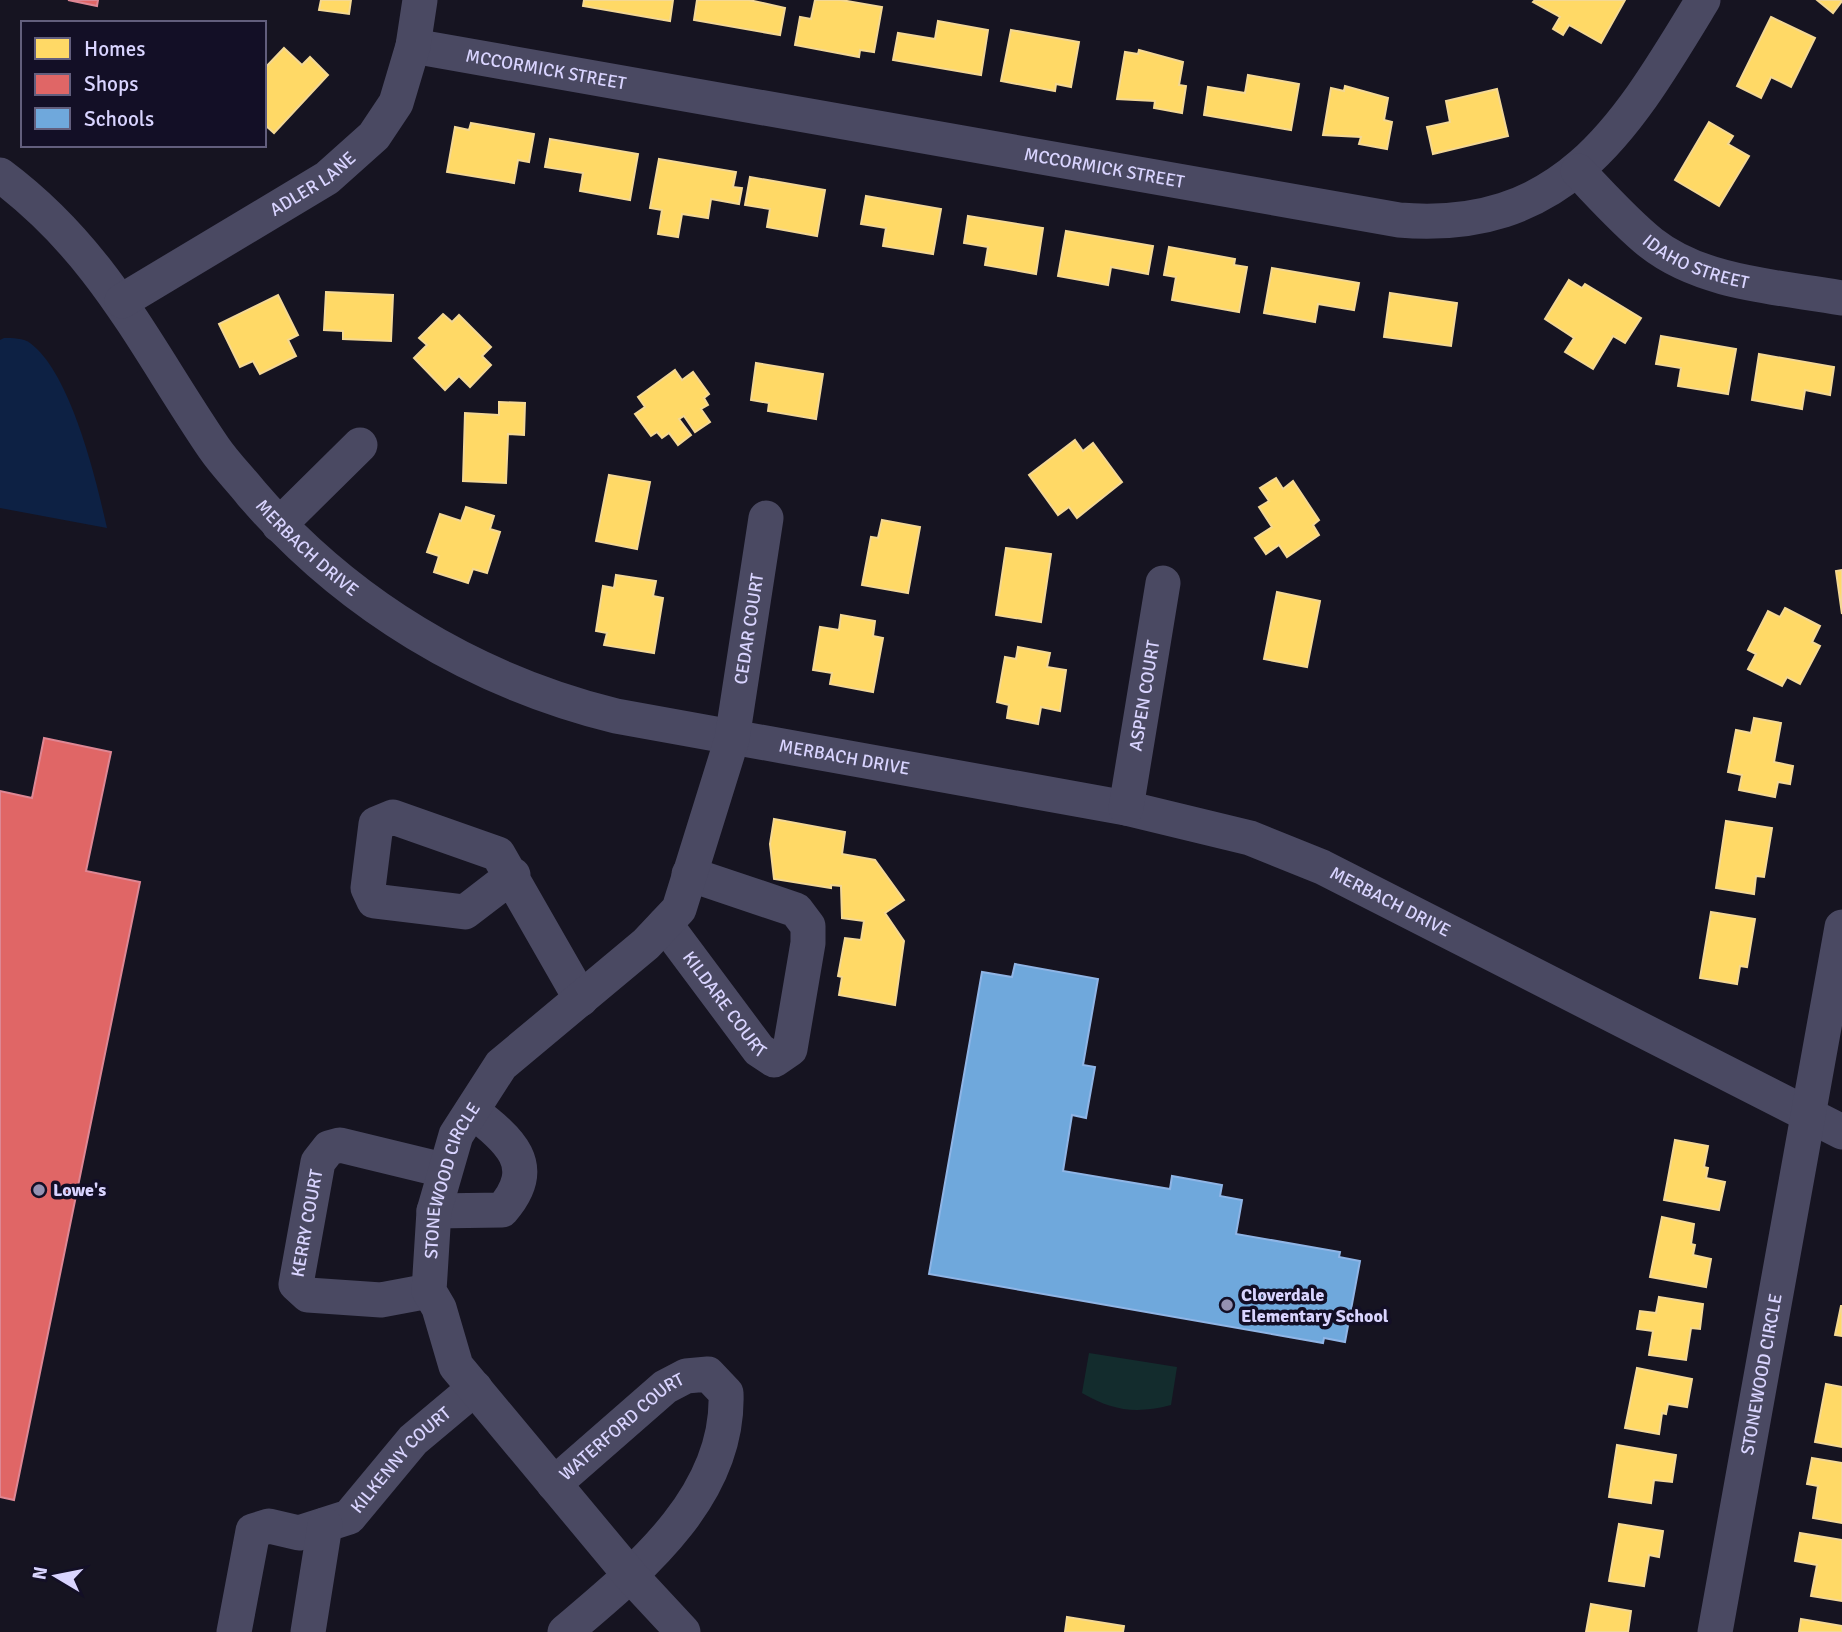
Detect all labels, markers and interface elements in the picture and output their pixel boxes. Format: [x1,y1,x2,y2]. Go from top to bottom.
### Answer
legend [21,21,266,147]
text: Homes [84,36,146,62]
street label: MCCORMICK STREET [464,44,628,94]
text: Shops [84,71,138,97]
text: Schools [84,106,154,132]
street label: MCCORMICK STREET [1022,143,1186,193]
street label: ADLER LANE [266,147,360,221]
street label: IDAHO STREET [1638,230,1751,294]
street label: MERBACH DRIVE [251,495,363,601]
street label: CEDAR COURT [730,571,768,686]
street label: ASPEN COURT [1125,638,1164,752]
street label: MERBACH DRIVE [777,735,911,780]
street label: MERBACH DRIVE [1326,862,1454,942]
street label: KILDARE COURT [678,947,770,1063]
street label: STONEWOOD CIRCLE [420,1098,485,1260]
street label: KERRY COURT [286,1167,327,1279]
place label: Lowe's [53,1179,106,1201]
marker: Lowe's [31,1182,47,1198]
place label: Cloverdale Elementary School [1241,1284,1389,1327]
street label: STONEWOOD CIRCLE [1736,1292,1787,1457]
marker: Cloverdale Elementary School [1219,1297,1235,1313]
street label: WATERFORD COURT [555,1368,688,1485]
street label: KILKENNY COURT [346,1402,455,1518]
north arrow [21,1541,91,1611]
text: N [27,1565,53,1582]

